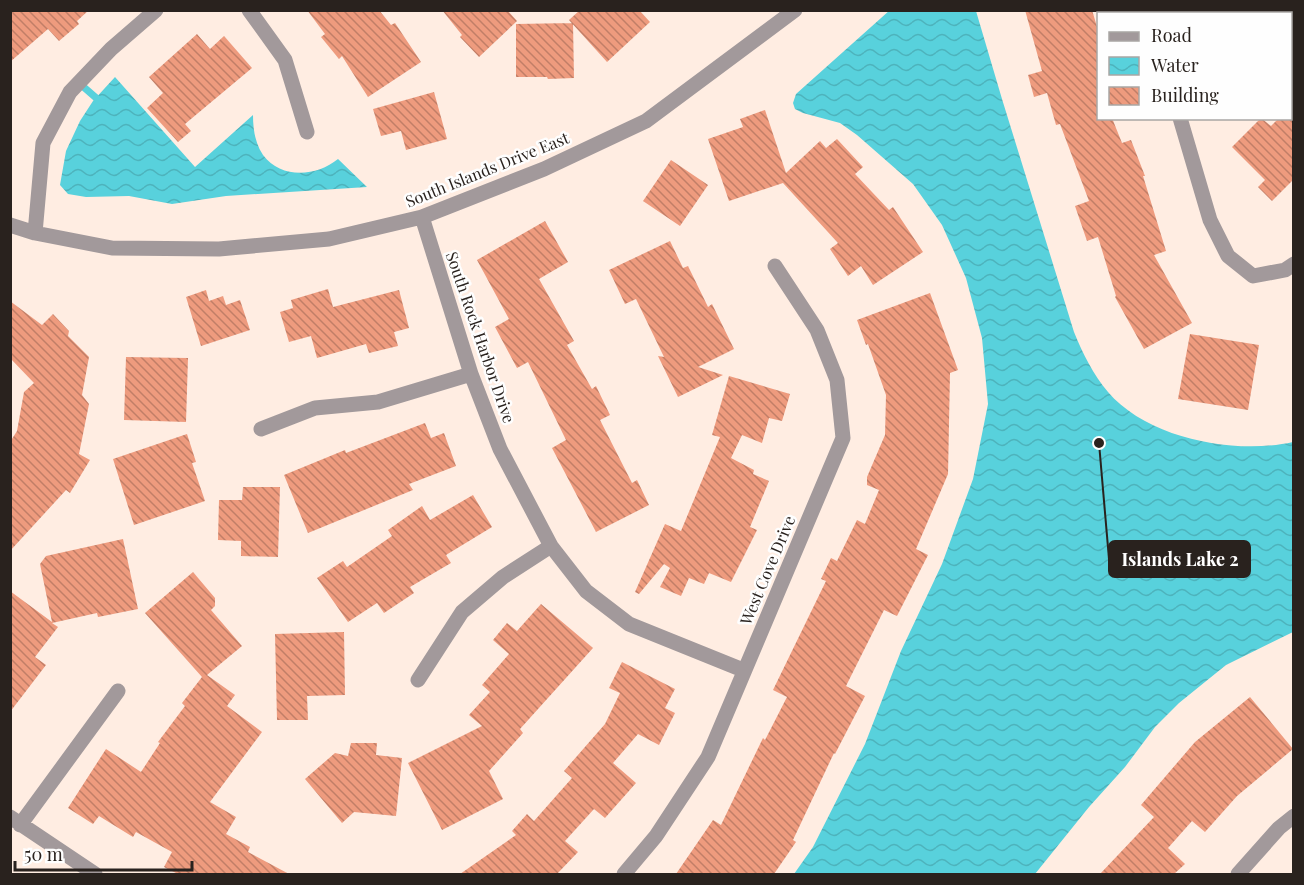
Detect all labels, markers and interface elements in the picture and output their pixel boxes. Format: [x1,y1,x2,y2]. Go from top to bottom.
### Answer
legend [1097,12,1292,120]
text: Road [1151,23,1192,47]
text: Water [1150,53,1199,77]
text: Building [1151,83,1219,107]
street label: South Islands Drive East [402,126,572,211]
street label: South Rock Harbor Drive [442,249,520,425]
street label: West Cove Drive [734,512,799,629]
callout: Islands Lake 2 [1109,541,1250,577]
text: Islands Lake 2 [1121,547,1239,571]
scale bar [15,834,192,872]
text: 50 m [24,842,63,866]

